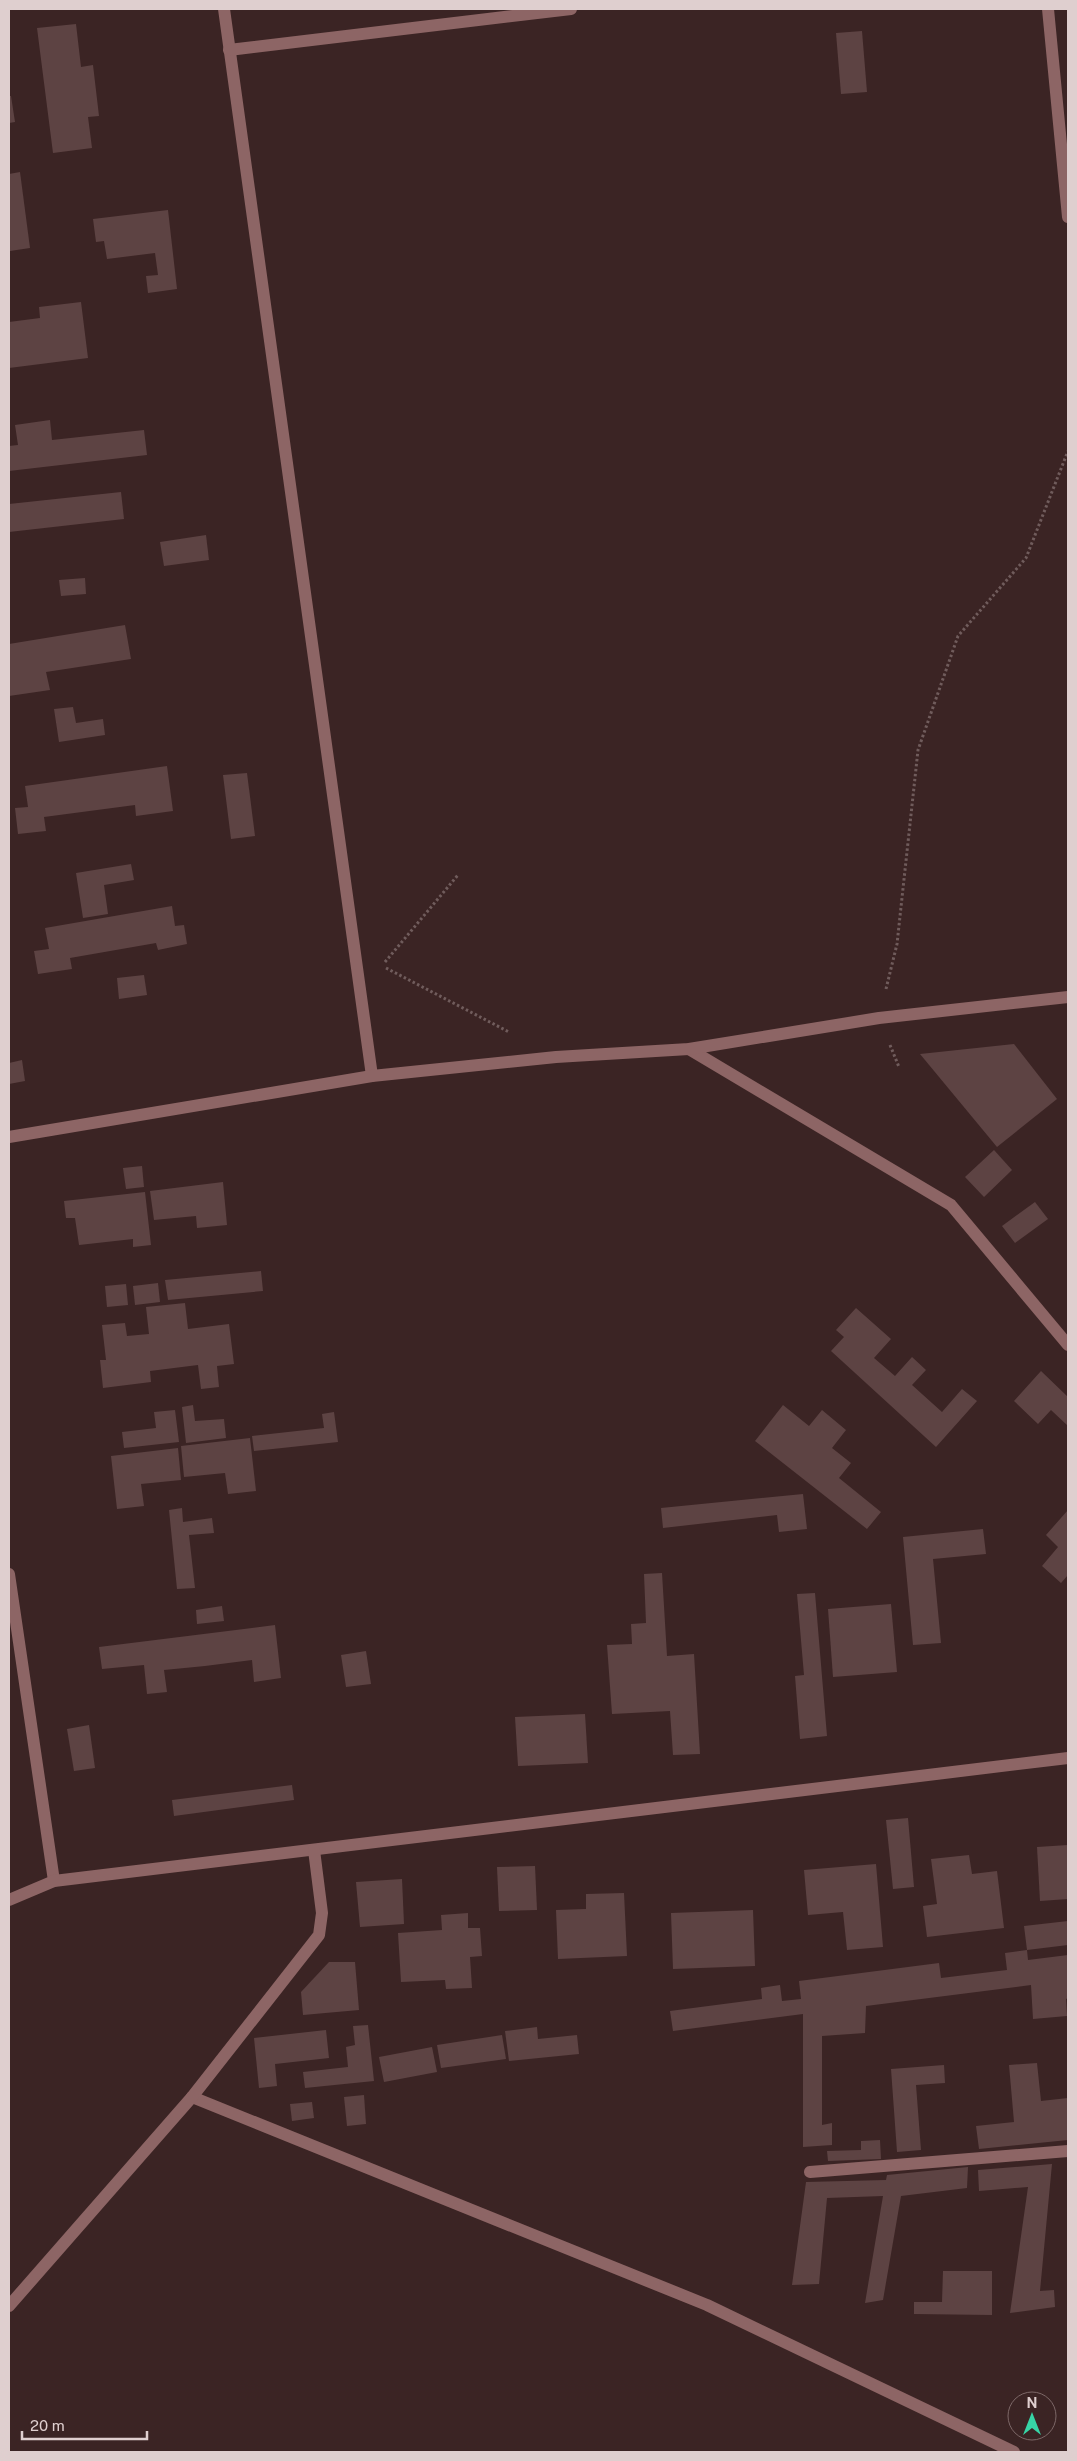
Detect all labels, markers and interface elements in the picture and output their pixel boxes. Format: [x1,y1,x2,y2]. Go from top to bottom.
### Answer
north arrow [1007,2391,1057,2441]
text: N [1027,2395,1037,2411]
scale bar [22,2408,148,2440]
text: 20 m [30,2417,65,2434]

